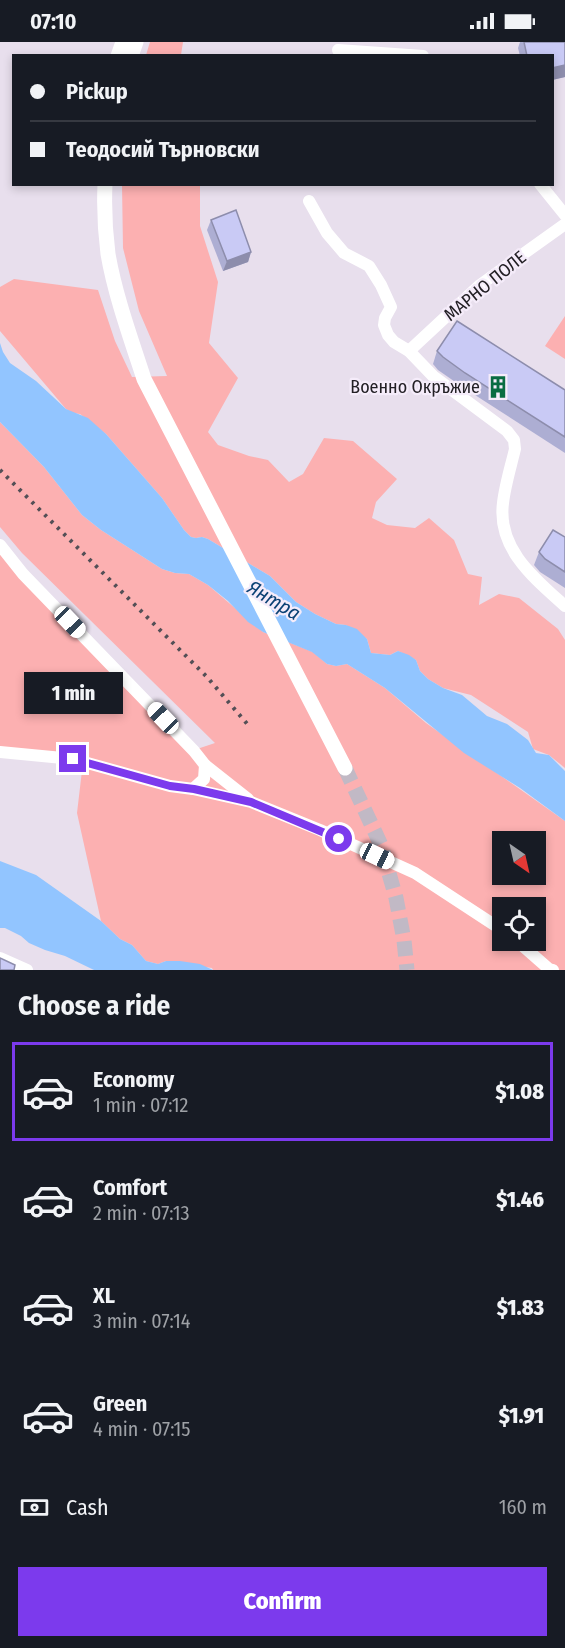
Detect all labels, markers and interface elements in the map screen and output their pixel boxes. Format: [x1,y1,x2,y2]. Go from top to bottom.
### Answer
text: 07:10 [30,8,77,35]
text: Pickup [66,78,128,105]
text: Теодосий Търновски [66,136,260,163]
street label: МАРНО ПОЛЕ [440,246,530,326]
building icon: Военно Окръжие [485,374,511,400]
place label: Военно Окръжие [350,376,480,398]
water label: Янтра [242,574,305,625]
car [51,603,89,641]
callout: 1 min [23,672,122,714]
text: 1 min [52,681,95,705]
car [144,699,182,737]
route end [59,745,86,772]
route start [325,825,352,852]
north arrow [492,831,546,885]
map controls [492,831,546,951]
car [357,840,397,872]
button: locate [492,897,546,951]
text: Choose a ride [18,990,170,1022]
icon: car [21,1065,75,1119]
text: Economy [93,1066,174,1093]
text: $1.08 [495,1078,544,1105]
text: 1 min · 07:12 [93,1093,188,1117]
icon: car [21,1173,75,1227]
text: Comfort [93,1174,167,1201]
text: $1.46 [496,1186,544,1213]
text: 2 min · 07:13 [93,1201,190,1225]
icon: car [21,1281,75,1335]
text: XL [93,1282,115,1309]
text: $1.83 [497,1294,544,1321]
text: 3 min · 07:14 [93,1309,190,1333]
icon: car [21,1389,75,1443]
text: Green [93,1390,147,1417]
text: $1.91 [499,1402,544,1429]
text: 4 min · 07:15 [93,1417,191,1441]
icon: cash [18,1491,51,1524]
text: Cash [66,1494,109,1521]
text: 160 m [499,1495,547,1519]
button: Confirm [18,1567,547,1636]

